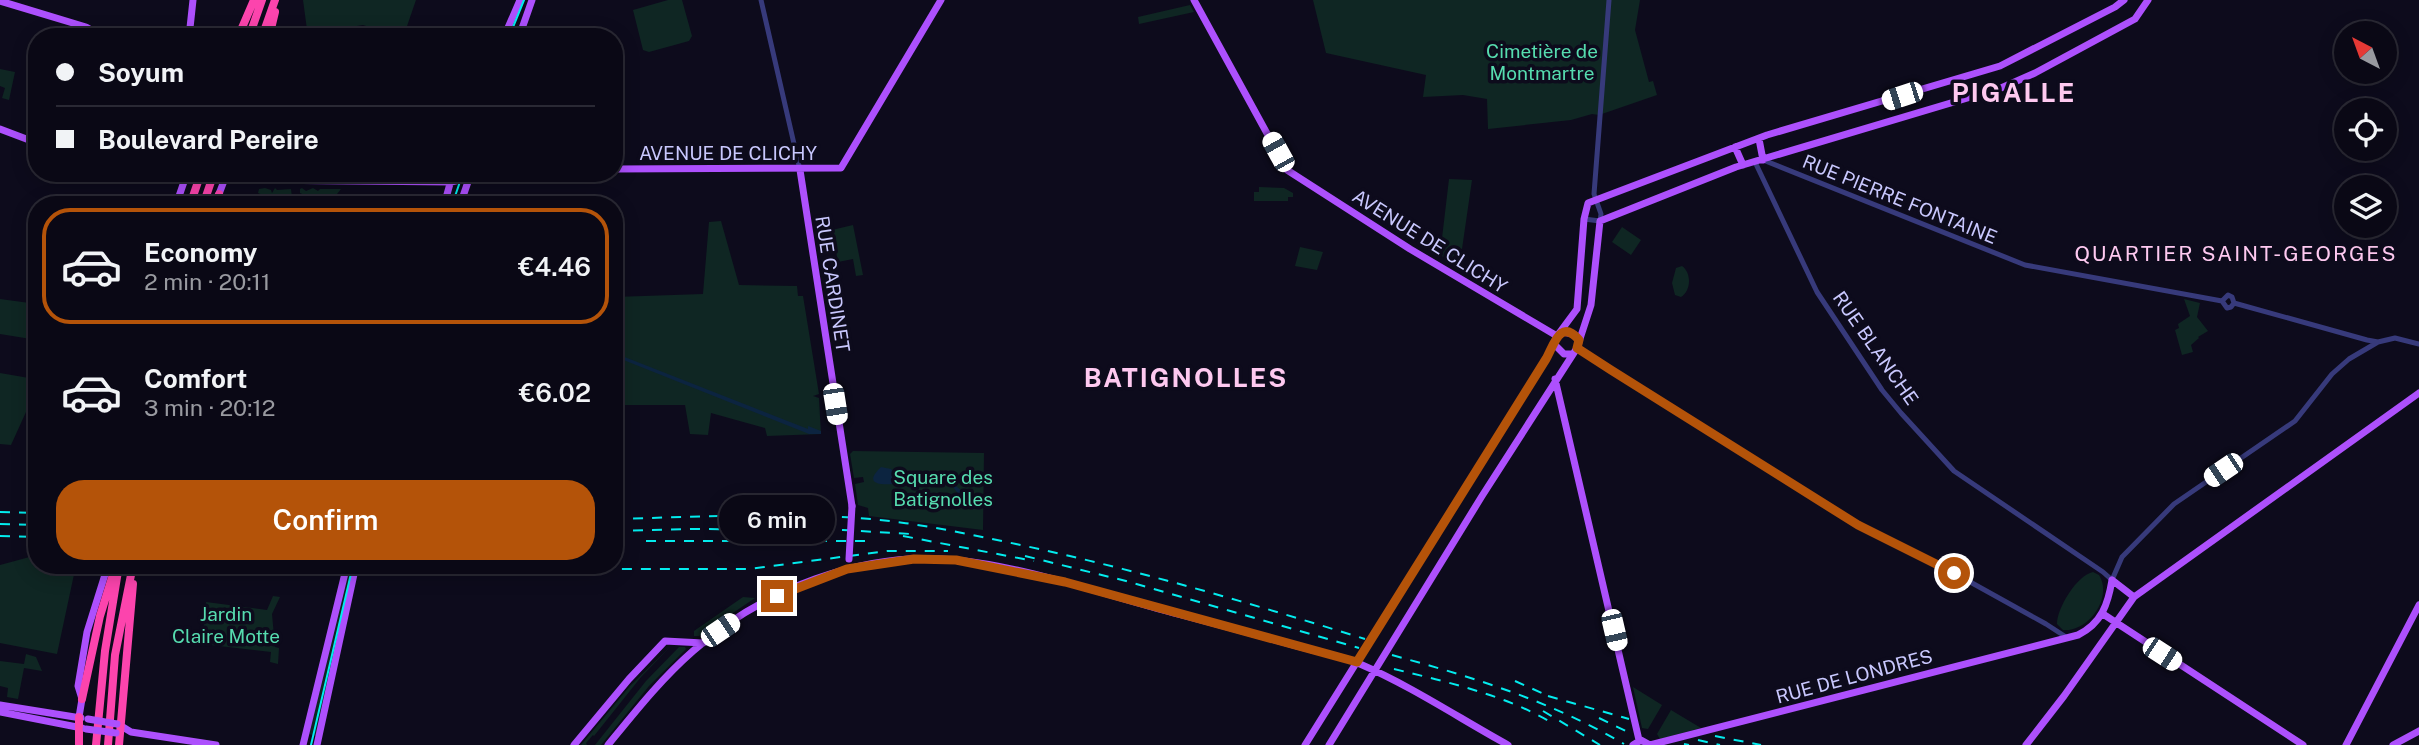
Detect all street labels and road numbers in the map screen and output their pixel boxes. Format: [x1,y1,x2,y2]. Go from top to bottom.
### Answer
street label: AVENUE DE CLICHY [639,142,818,164]
street label: RUE PIERRE FONTAINE [1800,150,2000,248]
street label: AVENUE DE CLICHY [1349,184,1512,298]
street label: RUE CARDINET [811,214,855,354]
street label: RUE BLANCHE [1829,287,1923,409]
street label: RUE DE LONDRES [1773,645,1935,707]

